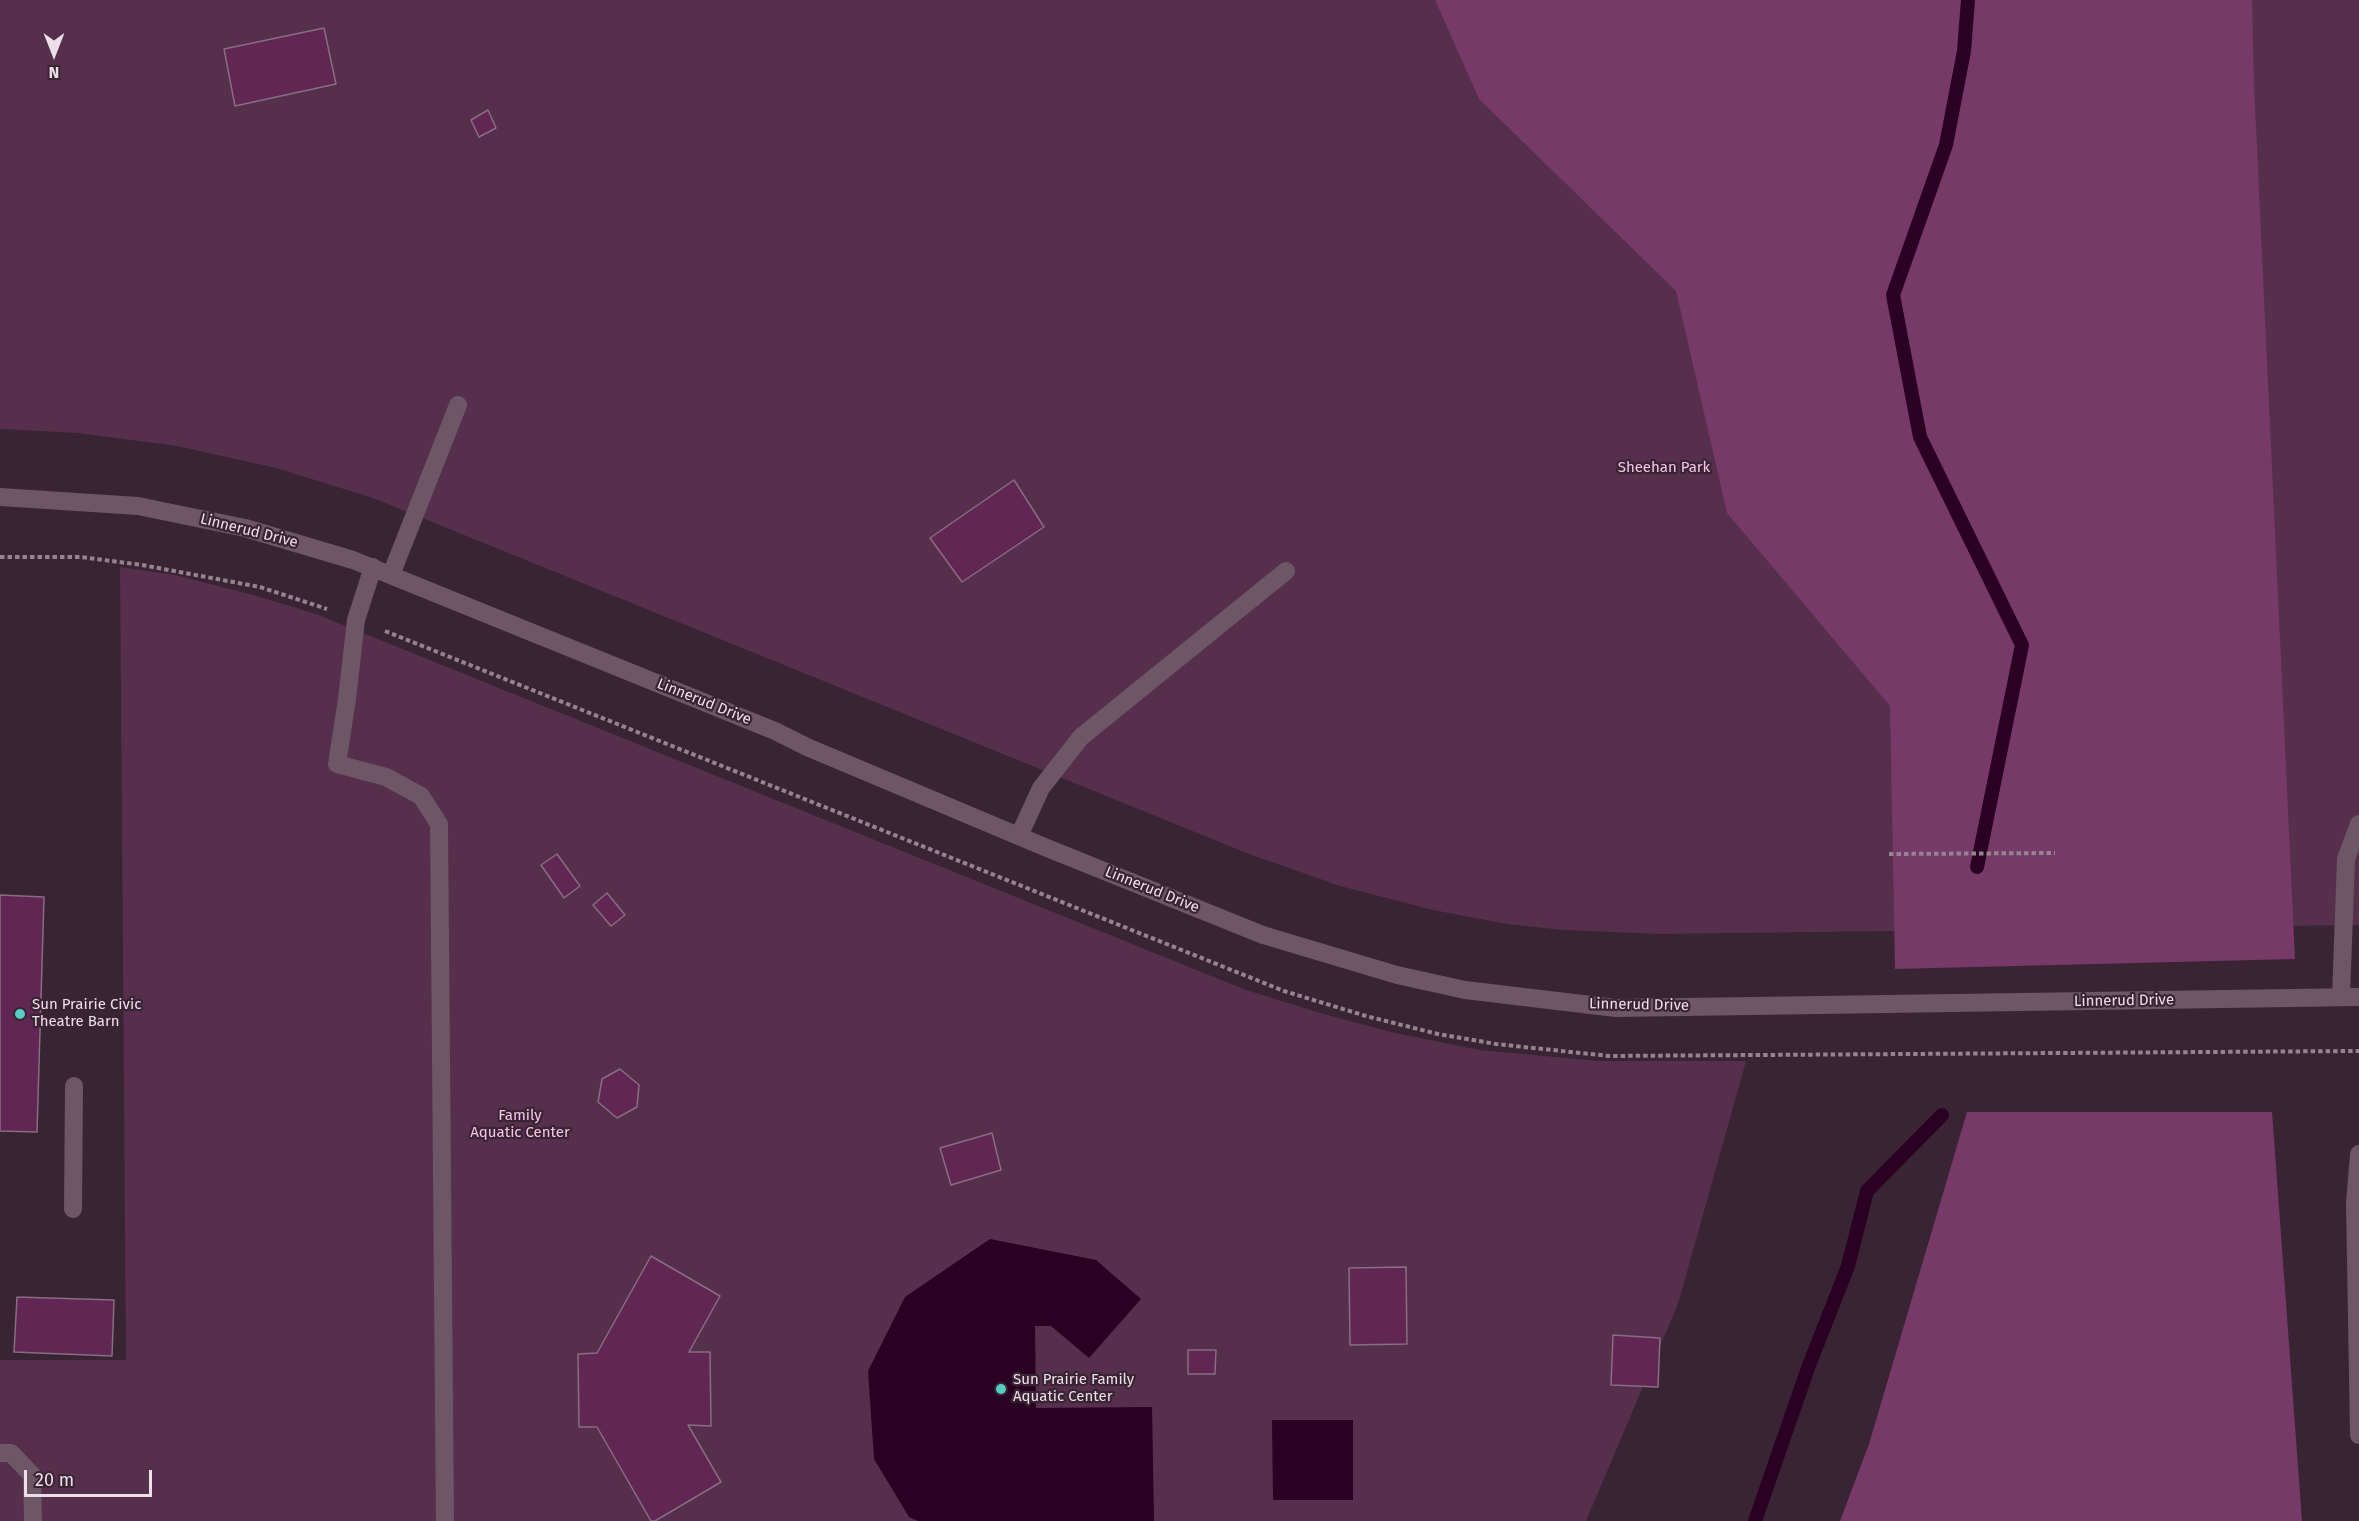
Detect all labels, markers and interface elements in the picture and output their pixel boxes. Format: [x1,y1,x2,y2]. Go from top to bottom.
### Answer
north arrow [24,24,84,84]
text: N [49,63,59,82]
park label: Sheehan Park [1618,459,1710,477]
street label: Linnerud Drive [198,510,300,552]
street label: Linnerud Drive [654,675,754,729]
street label: Linnerud Drive [1102,863,1202,917]
street label: Linnerud Drive [2074,991,2174,1011]
street label: Linnerud Drive [1589,995,1689,1015]
place label: Sun Prairie Civic Theatre Barn [32,996,141,1031]
marker: Sun Prairie Civic Theatre Barn [13,1007,27,1021]
park label: Family Aquatic Center [470,1107,570,1142]
place label: Sun Prairie Family Aquatic Center [1013,1371,1134,1406]
marker: Sun Prairie Family Aquatic Center [994,1382,1008,1396]
scale bar [27,1458,154,1496]
text: 20 m [35,1469,74,1491]

